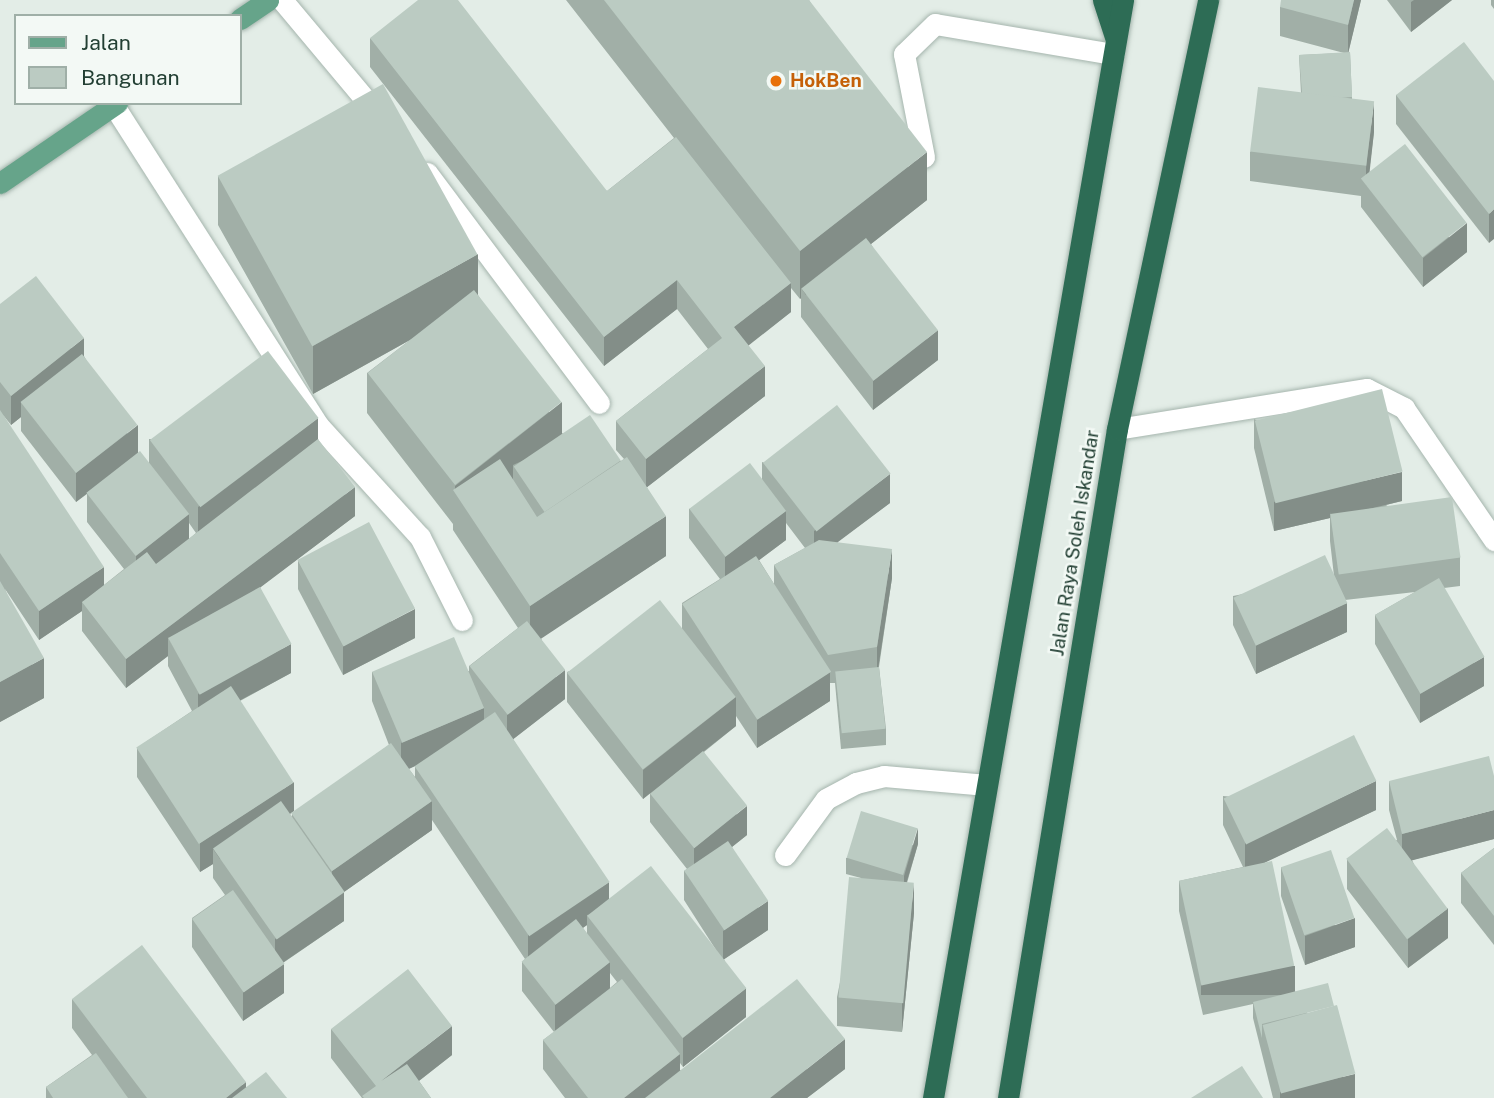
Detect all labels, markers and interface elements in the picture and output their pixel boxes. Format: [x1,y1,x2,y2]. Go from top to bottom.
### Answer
legend [14,14,242,105]
text: Jalan [81,30,131,55]
text: Bangunan [81,65,180,90]
place label: HokBen [790,70,862,92]
marker: HokBen [768,73,784,89]
street label: Jalan Raya Soleh Iskandar [1046,428,1104,658]

